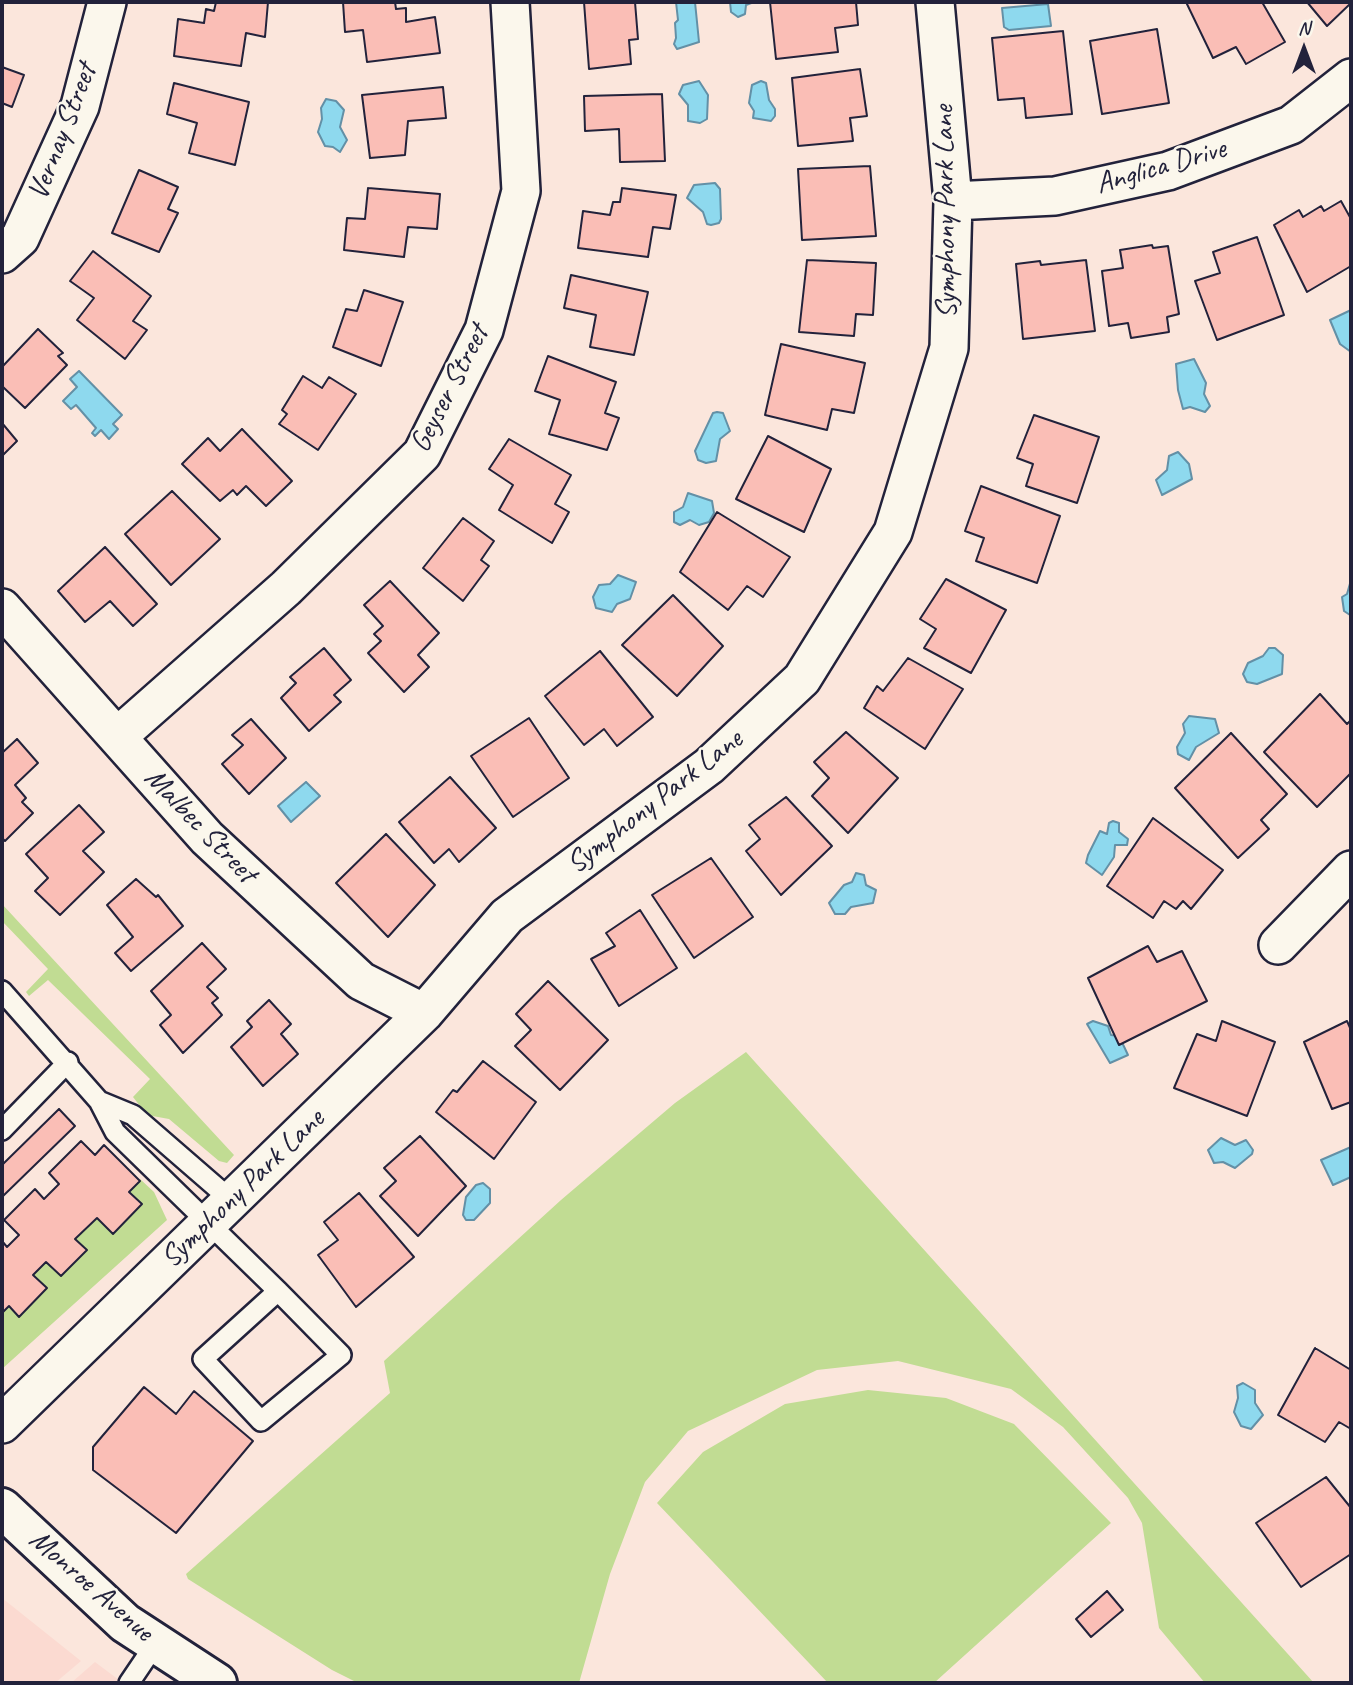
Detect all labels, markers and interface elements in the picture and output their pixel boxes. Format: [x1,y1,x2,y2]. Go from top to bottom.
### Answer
north arrow [1269,14,1339,84]
text: N [1298,16,1310,40]
street label: Vernay Street [21,59,105,205]
street label: Symphony Park Lane [926,105,966,319]
street label: Anglica Drive [1092,131,1230,203]
street label: Geyser Street [403,319,497,459]
street label: Symphony Park Lane [560,722,750,882]
street label: Malbec Street [136,761,264,891]
street label: Symphony Park Lane [154,1102,332,1276]
street label: Monroe Avenue [21,1522,161,1650]

